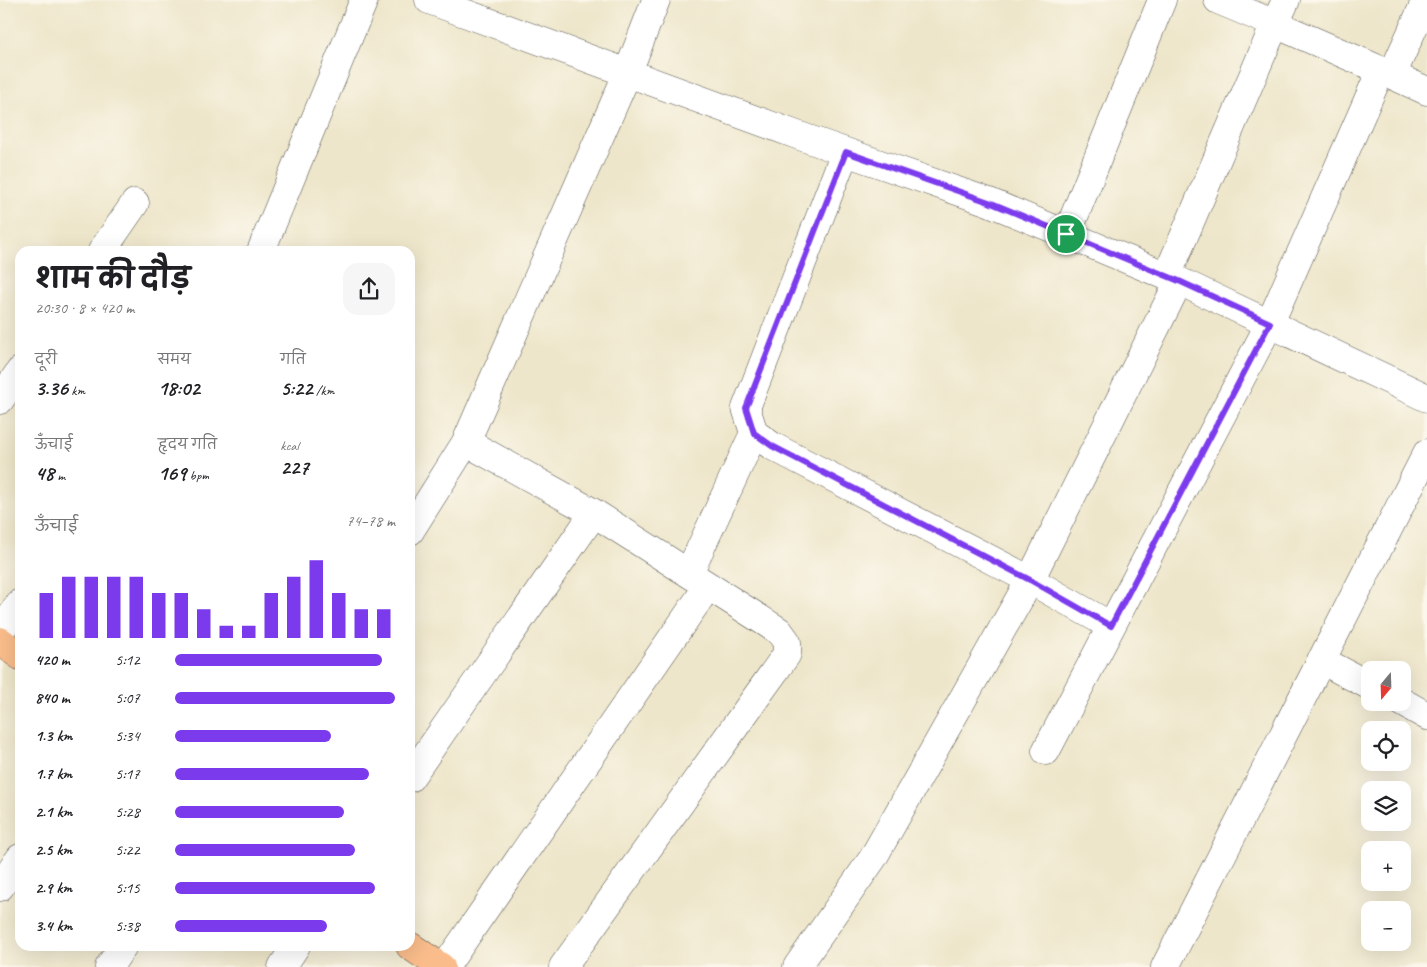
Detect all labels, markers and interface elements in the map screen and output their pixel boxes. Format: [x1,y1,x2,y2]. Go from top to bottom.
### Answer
pin [1045,213,1087,255]
icon: arrive [1052,220,1080,248]
text: शाम की दौड़ [35,261,190,296]
button: share [343,263,395,315]
text: 20:30 · 8 × 420 m [35,298,134,318]
text: दूरी [35,351,57,368]
text: समय [158,351,191,368]
text: गति [280,351,306,368]
text: 3.36 [35,375,68,401]
text: 18:02 [158,375,200,401]
text: 5:22 [280,375,313,401]
text: km [68,382,85,399]
text: /km [313,382,334,399]
text: ऊँचाई [35,436,73,453]
text: हृदय गति [158,436,217,453]
text: kcal [280,437,299,454]
text: 227 [280,454,309,480]
text: 48 [35,460,54,486]
text: 169 [158,460,186,486]
text: m [54,467,65,484]
text: bpm [186,467,209,484]
text: 74–78 m [346,511,395,531]
text: ऊँचाई [35,516,78,536]
text: 420 m [35,650,70,670]
text: 5:12 [115,650,140,670]
north arrow [1361,661,1411,711]
map controls [1361,661,1411,951]
text: 840 m [35,688,70,708]
text: 5:07 [115,688,140,708]
button: locate [1361,721,1411,771]
text: 1.3 km [35,726,72,746]
text: 5:34 [115,726,140,746]
text: 1.7 km [35,764,72,784]
text: 5:17 [115,764,140,784]
button: layers [1361,781,1411,831]
text: 2.1 km [35,802,72,822]
text: 5:28 [115,802,140,822]
text: 2.5 km [35,840,72,860]
text: 5:22 [115,840,140,860]
button: + [1361,841,1411,891]
text: 2.9 km [35,878,72,898]
text: 5:15 [115,878,140,898]
button: − [1361,901,1411,951]
text: 3.4 km [35,916,72,936]
text: 5:38 [115,916,140,936]

